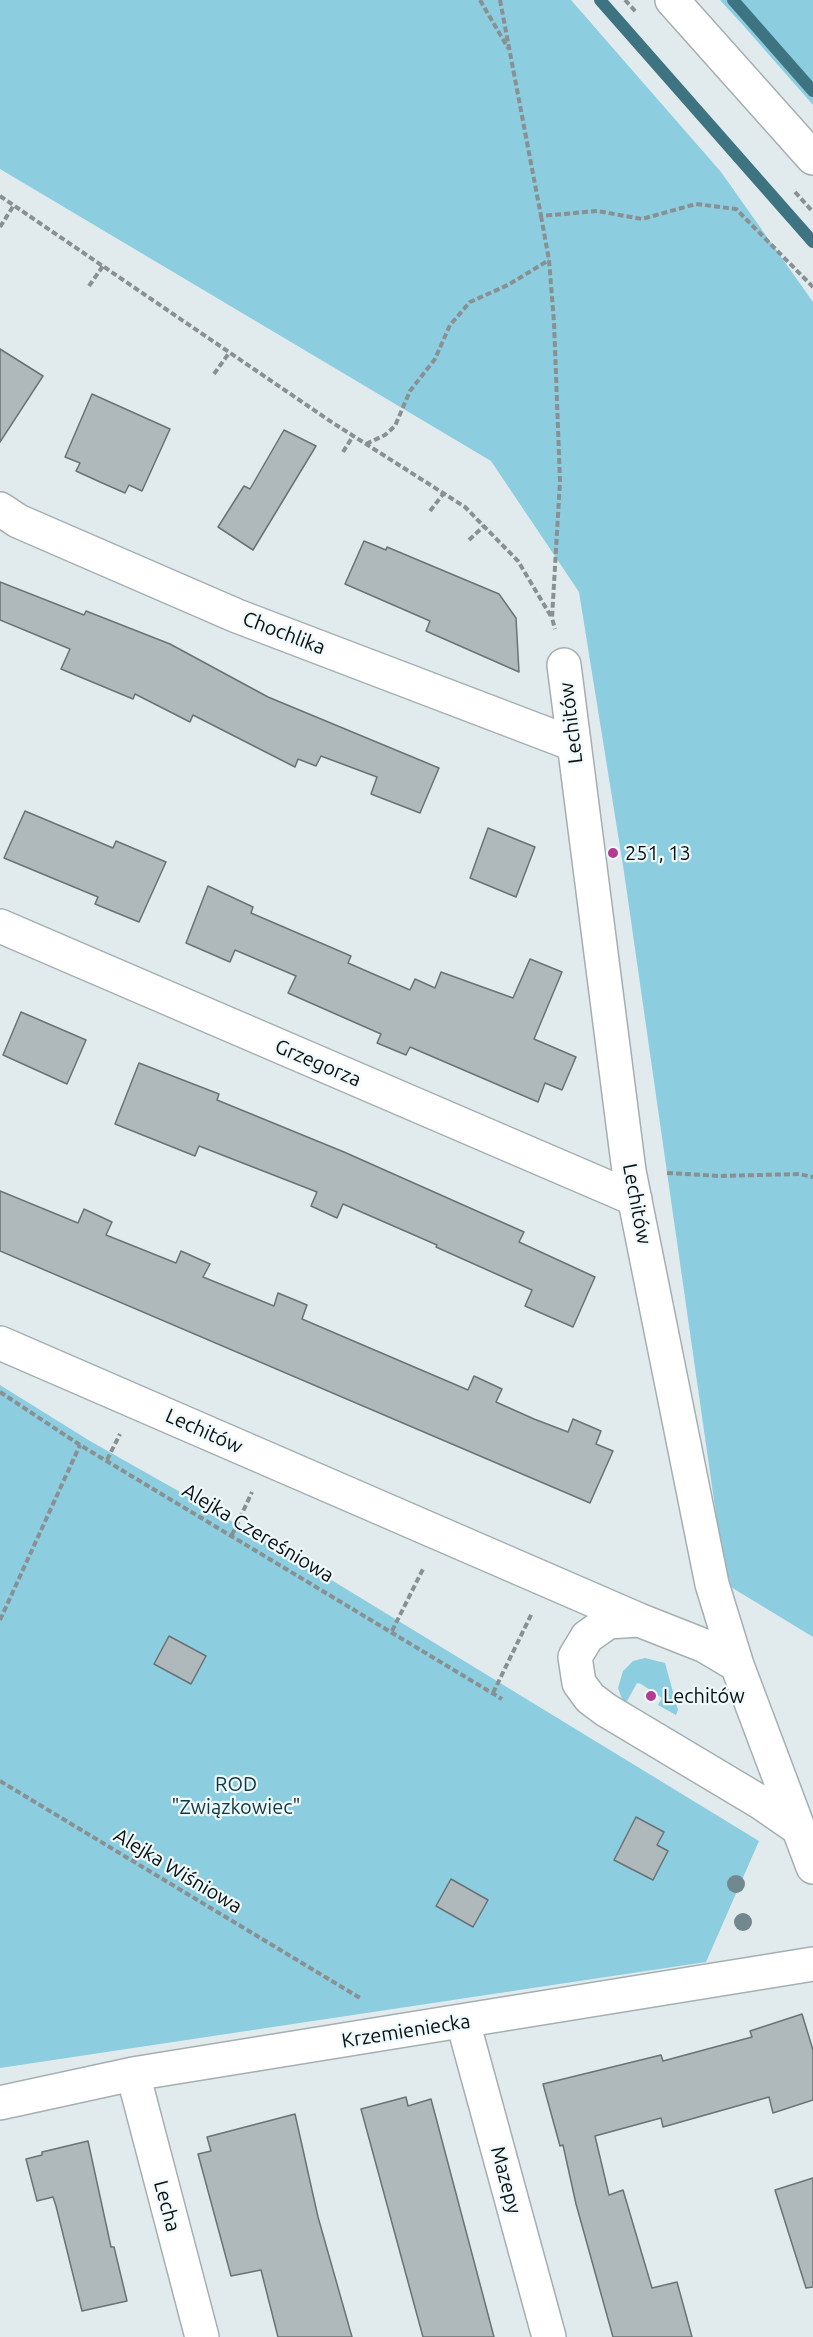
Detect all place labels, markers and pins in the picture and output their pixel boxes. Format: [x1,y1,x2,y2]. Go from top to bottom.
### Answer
place label: 251, 13 [625,841,691,865]
marker: 251, 13 [606,846,620,860]
place label: Lechitów [663,1684,745,1708]
marker: Lechitów [644,1689,658,1703]

